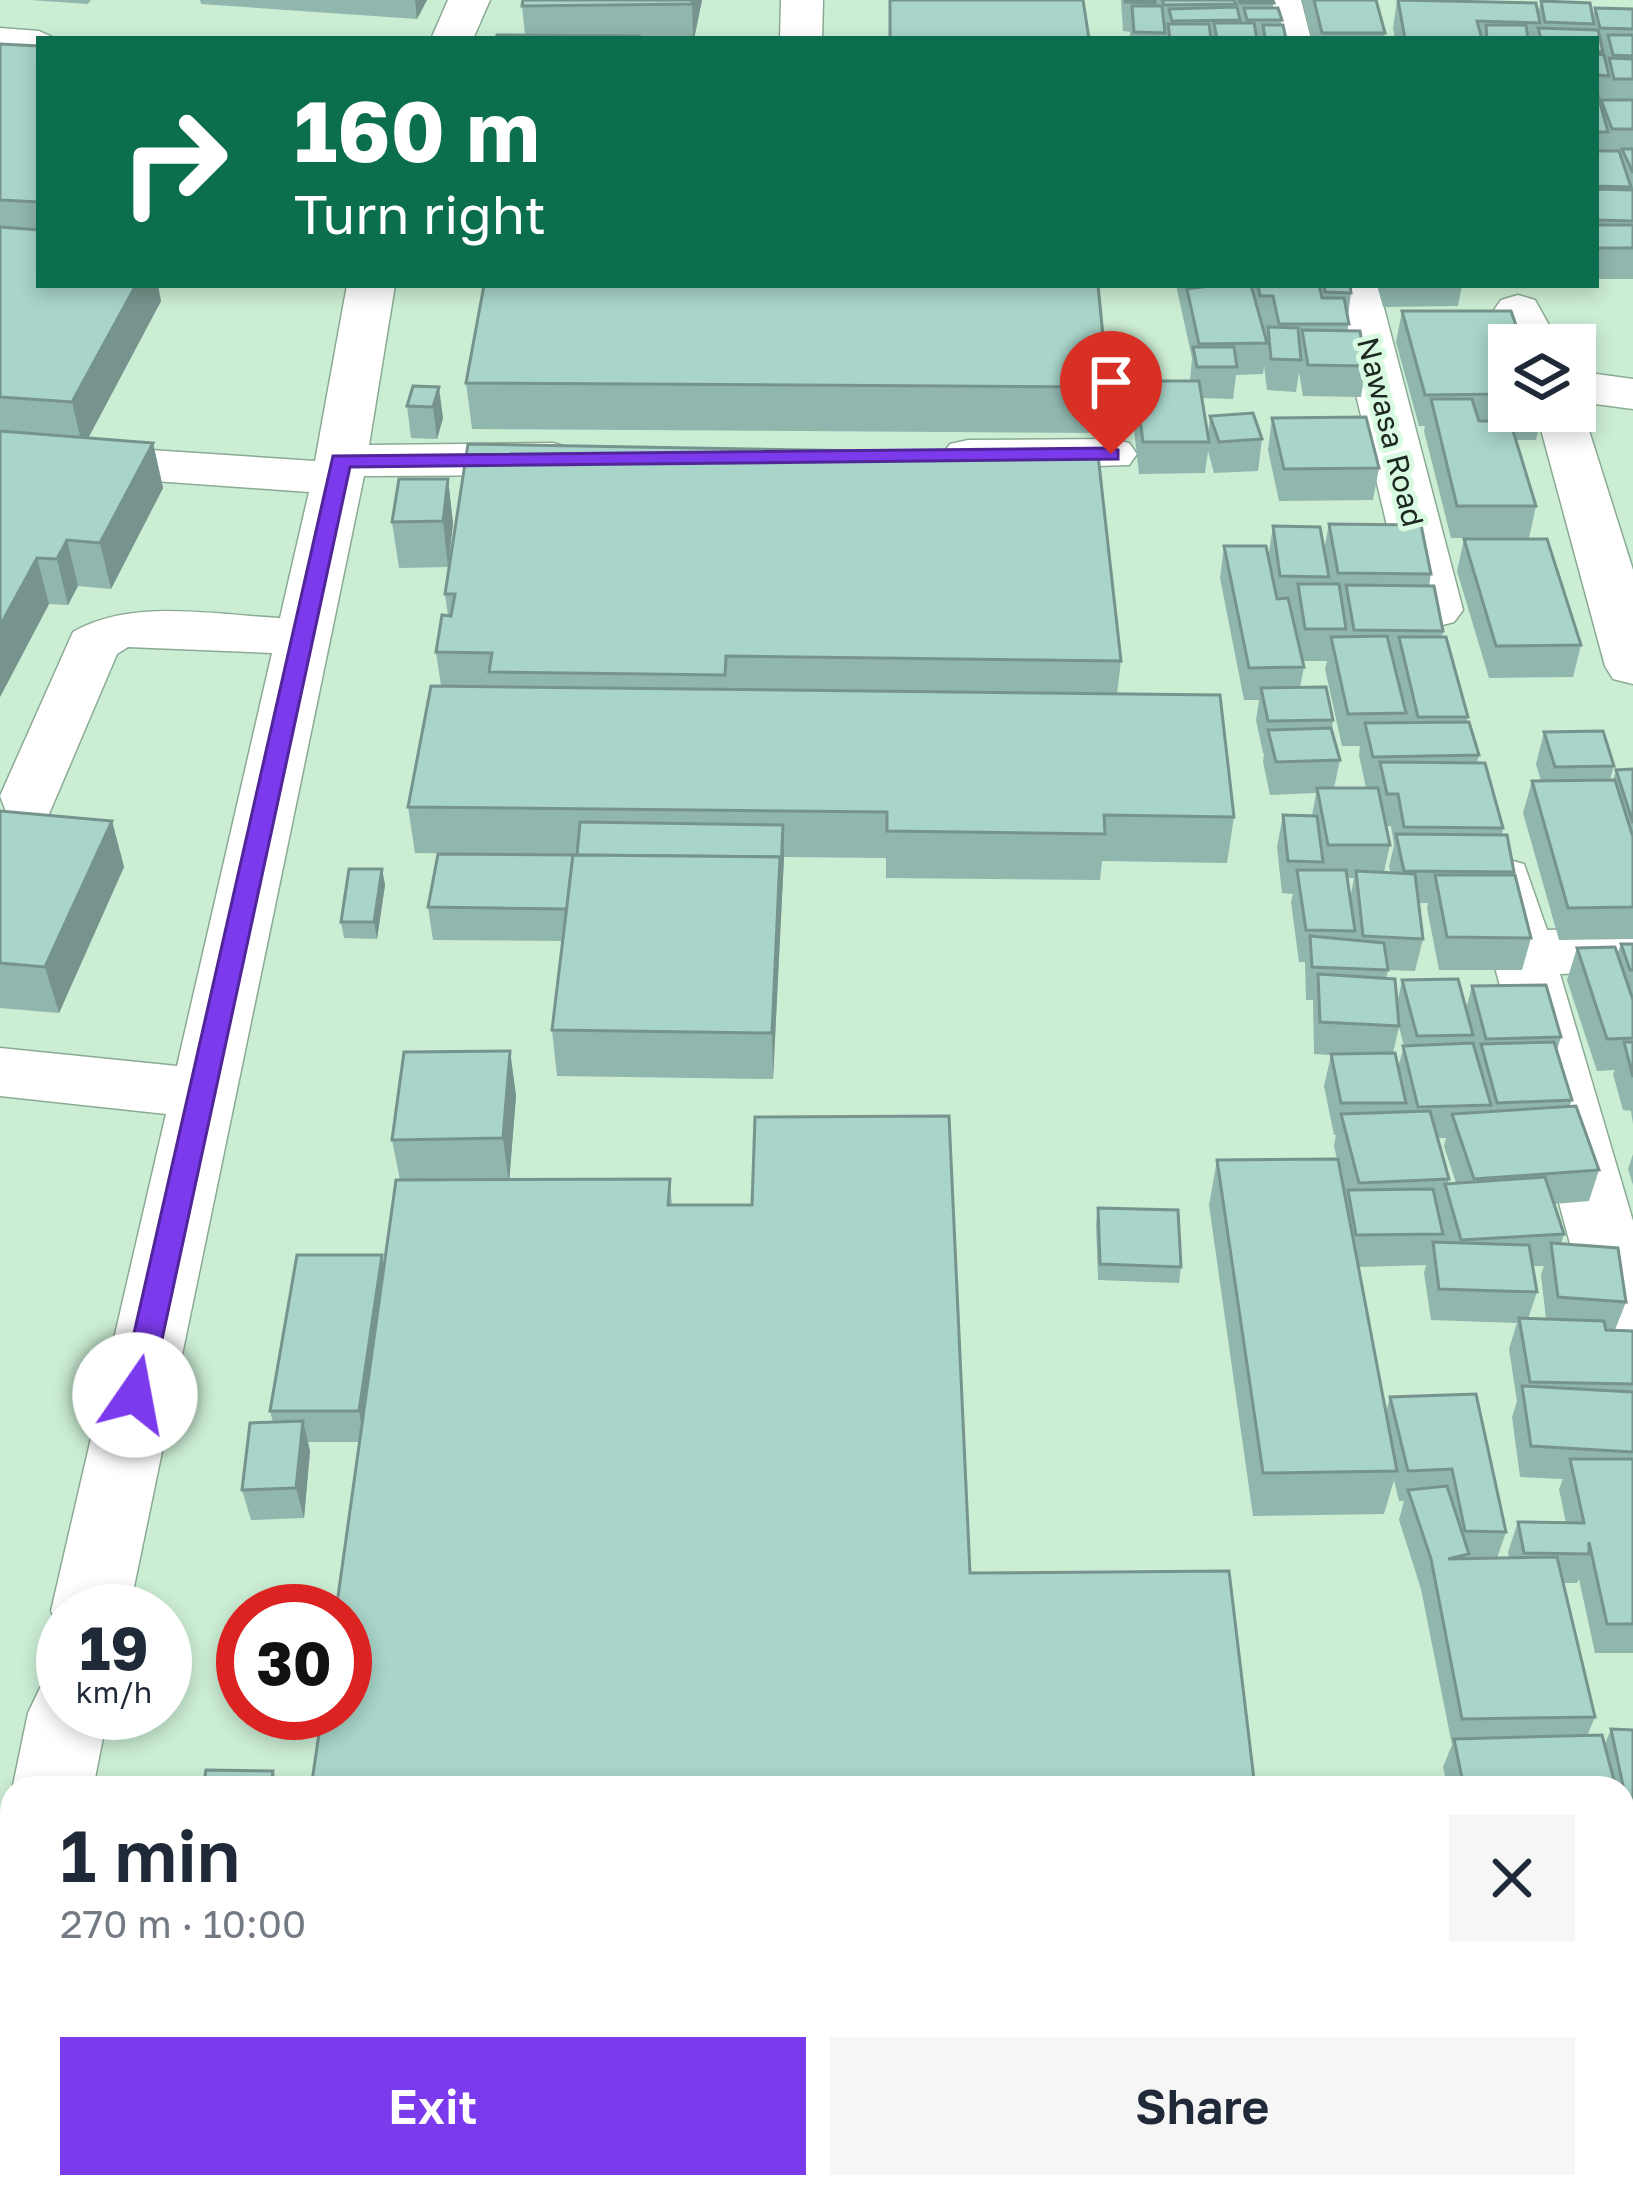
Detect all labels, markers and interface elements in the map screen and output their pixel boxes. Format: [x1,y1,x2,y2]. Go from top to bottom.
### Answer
text: 160 m [294,80,540,180]
icon: right [96,84,252,240]
text: Turn right [294,181,546,246]
map controls [1488,324,1596,432]
button: layers [1488,324,1596,432]
pin [1060,331,1162,454]
street label: Nawasa Road [1350,334,1432,530]
icon: arrive [1078,349,1144,415]
position arrow [72,1332,198,1458]
speed limit sign: 30 [216,1584,372,1740]
text: 19 [79,1611,148,1683]
text: km/h [76,1674,152,1710]
text: 1 min [60,1811,240,1898]
button: close [1449,1815,1575,1941]
text: 270 m · 10:00 [60,1900,306,1947]
button: Exit [60,2037,806,2175]
button: Share [830,2037,1575,2175]

